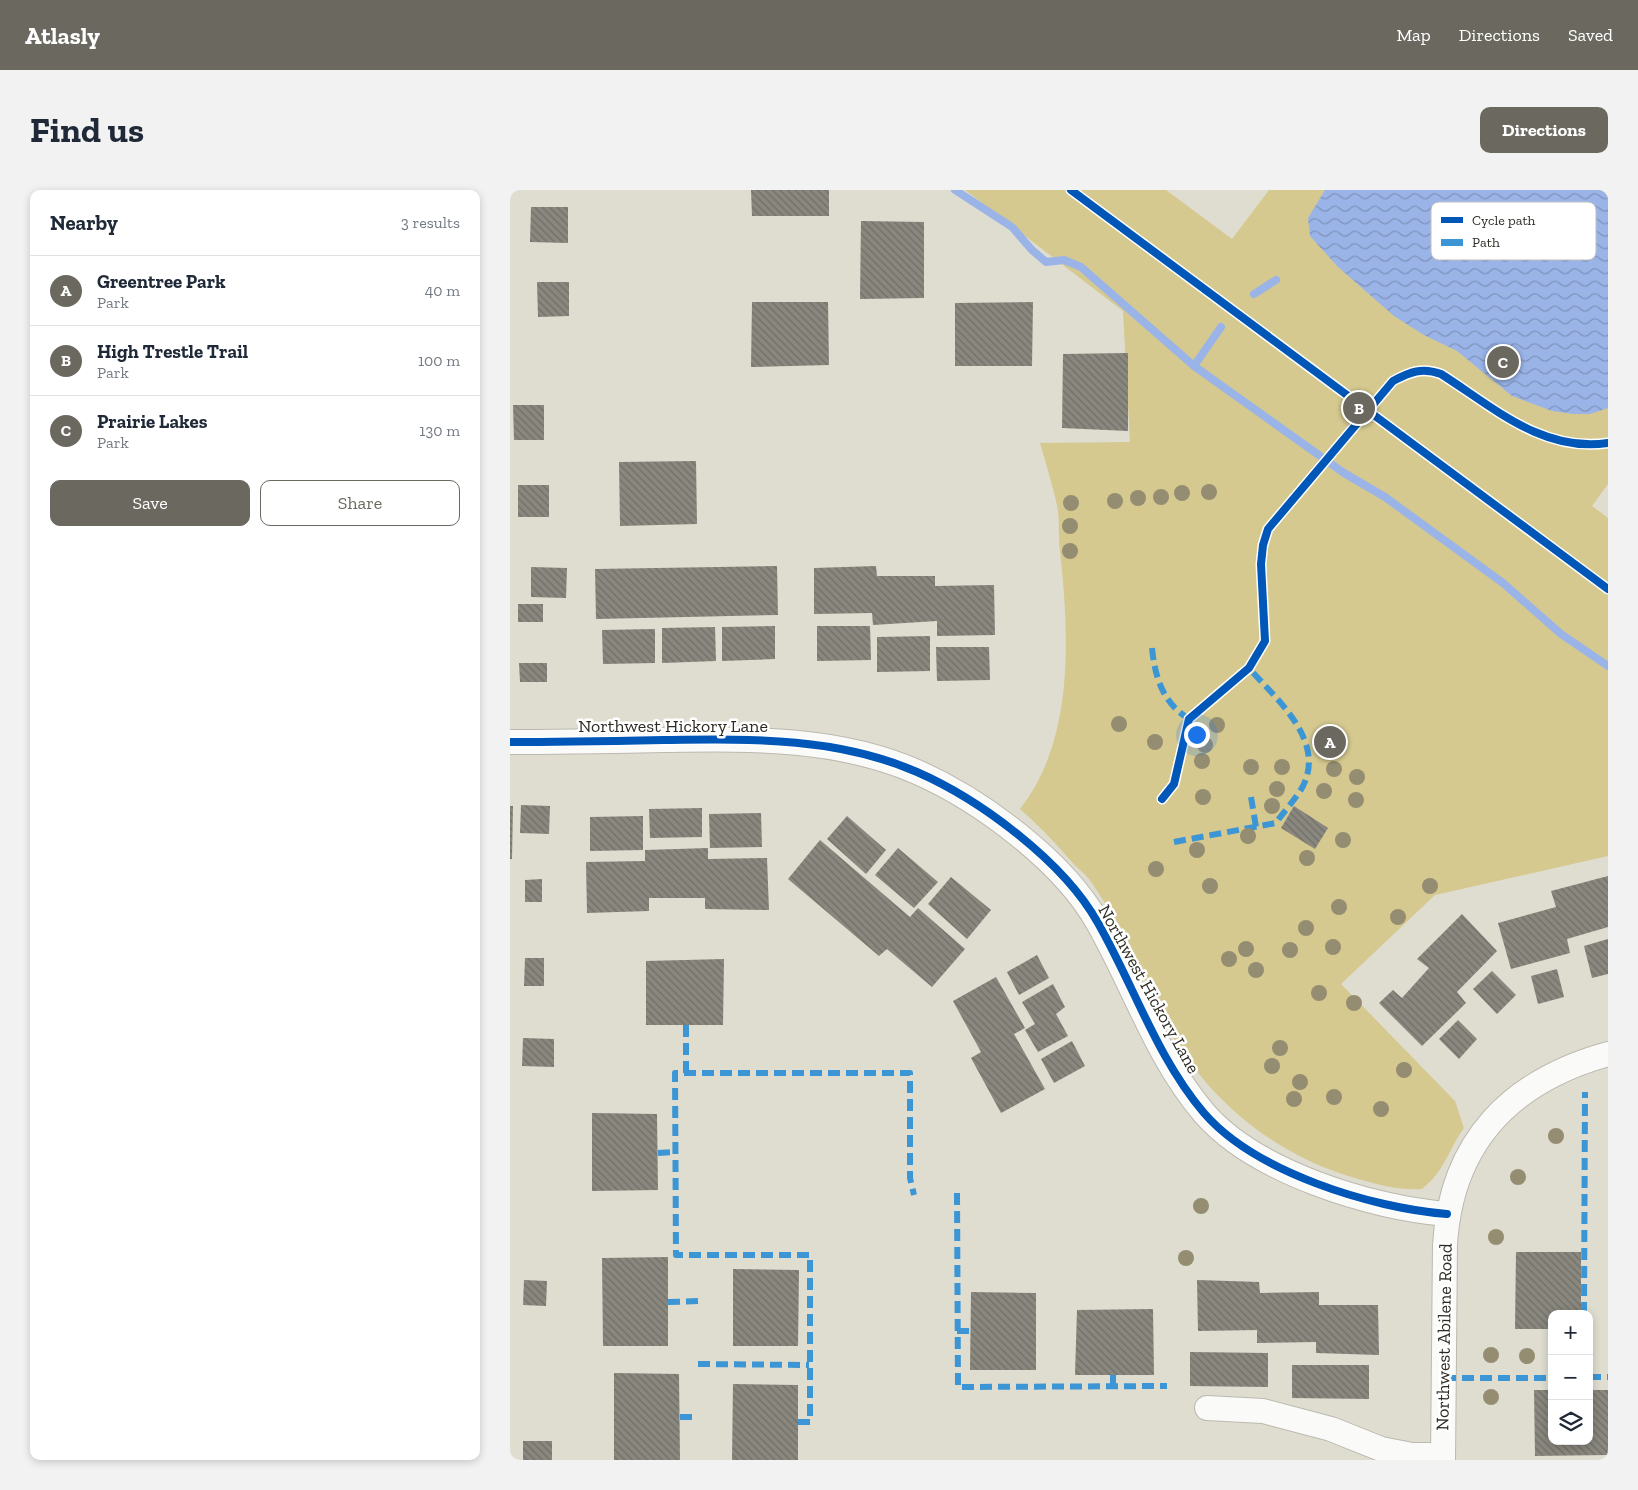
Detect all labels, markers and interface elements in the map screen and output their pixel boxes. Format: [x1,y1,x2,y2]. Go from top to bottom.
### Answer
text: Atlasly [25,21,100,50]
text: Map [1396,24,1431,46]
text: Directions [1459,24,1540,46]
text: Saved [1568,24,1613,46]
button: Directions [1480,107,1608,153]
text: Find us [30,109,144,151]
legend [1431,202,1596,260]
text: Nearby [50,210,118,235]
text: Cycle path [1472,212,1536,229]
text: 3 results [401,213,460,232]
text: Path [1472,234,1500,251]
text: Greentree Park [97,270,225,293]
text: A [61,281,72,300]
text: 40 m [425,281,460,300]
text: Park [97,293,129,312]
text: High Trestle Trail [97,340,248,363]
pin: C [1487,343,1519,381]
text: B [61,351,71,370]
text: 100 m [418,351,460,370]
text: Park [97,363,129,382]
pin: B [1343,389,1375,427]
text: Prairie Lakes [97,410,207,433]
text: C [61,421,71,440]
text: 130 m [419,421,460,440]
text: Park [97,433,129,452]
button: Save [50,480,250,526]
button: Share [260,480,460,526]
street label: Northwest Hickory Lane [578,715,768,737]
your location [1184,722,1210,748]
pin: A [1314,723,1346,761]
street label: Northwest Hickory Lane [1093,901,1205,1077]
street label: Northwest Abilene Road [1431,1243,1457,1431]
map controls [1548,1310,1593,1445]
button: + [1548,1310,1593,1355]
button: − [1548,1355,1593,1400]
button: layers [1548,1400,1593,1445]

